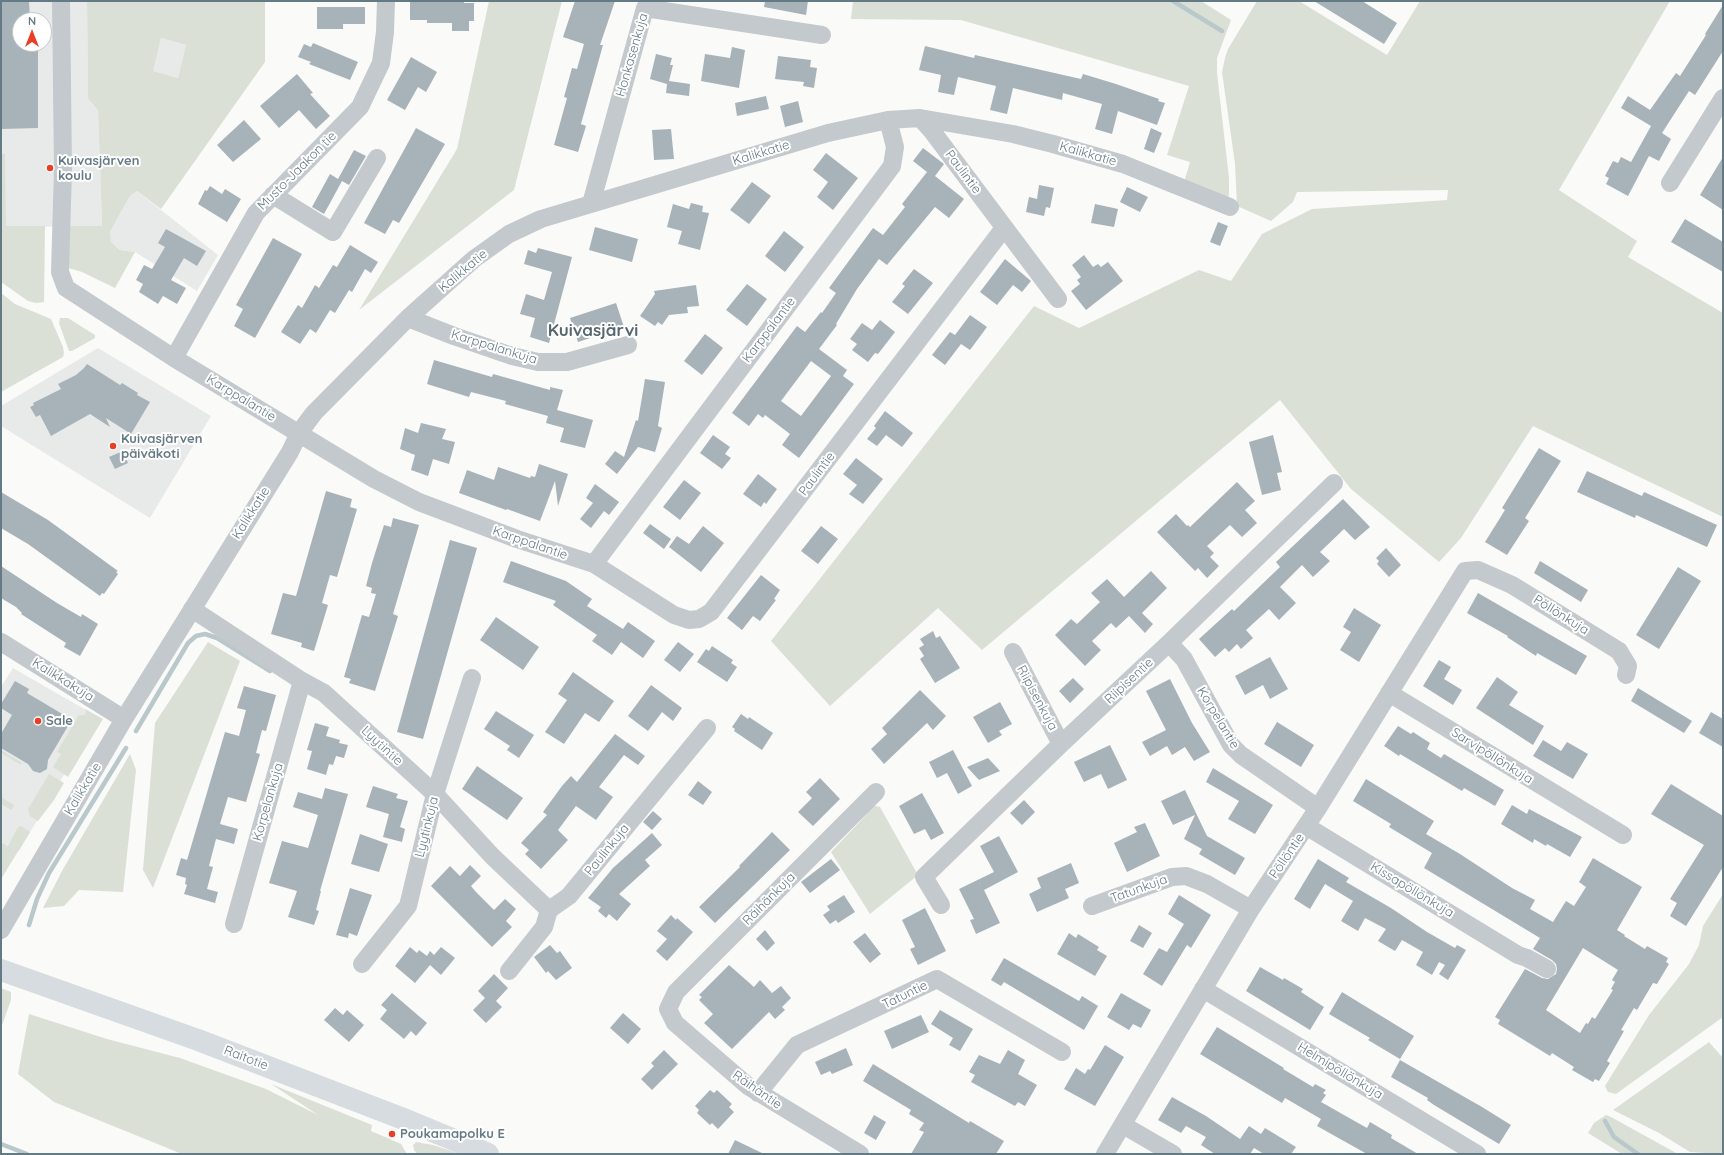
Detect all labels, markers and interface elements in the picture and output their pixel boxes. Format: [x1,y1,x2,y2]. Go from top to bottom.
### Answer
street label: Honkasenkuja [613,11,651,99]
north arrow [12,12,52,52]
text: N [28,14,36,28]
street label: Musto-Jaakon tie [254,128,340,214]
street label: Kalikkatie [731,137,791,169]
street label: Kalikkatie [1058,138,1118,170]
street label: Paulintie [942,147,984,197]
place label: Kuivasjärven koulu [58,153,139,184]
marker: Kuivasjärven koulu [45,163,55,173]
street label: Kalikkatie [436,246,490,296]
street label: Karppalantie [739,294,799,366]
district label: Kuivasjärvi [548,321,638,341]
street label: Karppalankuja [449,326,539,368]
street label: Karppalantie [203,371,279,425]
place label: Kuivasjärven päiväkoti [121,431,202,462]
marker: Kuivasjärven päiväkoti [108,441,118,451]
street label: Paulintie [796,449,838,499]
street label: Kalikkatie [229,484,273,542]
street label: Karppalantie [490,523,570,563]
street label: Pöllönkuja [1530,592,1592,638]
street label: Kalikkakuja [29,655,97,705]
street label: Riipisentie [1102,655,1156,707]
street label: Riipisenkuja [1013,663,1061,733]
street label: Korpelantie [1193,684,1243,752]
place label: Sale [46,713,73,729]
marker: Sale [33,716,43,726]
street label: Lyytintie [358,723,406,769]
street label: Sarvipöllönkuja [1448,725,1536,787]
street label: Kalikkatie [61,760,105,818]
street label: Korpelankuja [249,761,287,843]
street label: Lyytinkuja [412,795,442,859]
street label: Paulinkuja [581,821,633,879]
street label: Pöllöntie [1266,830,1308,882]
street label: Kissapöllönkuja [1367,859,1457,921]
street label: Räihänkuja [739,869,799,929]
street label: Tatunkuja [1108,872,1170,906]
street label: Tatuntie [880,977,930,1013]
street label: Helmipöllönkuja [1294,1039,1386,1103]
street label: Raitotie [222,1042,270,1074]
street label: Räihäntie [729,1067,785,1113]
place label: Poukamapolku E [400,1126,505,1142]
marker: Poukamapolku E [387,1129,397,1139]

